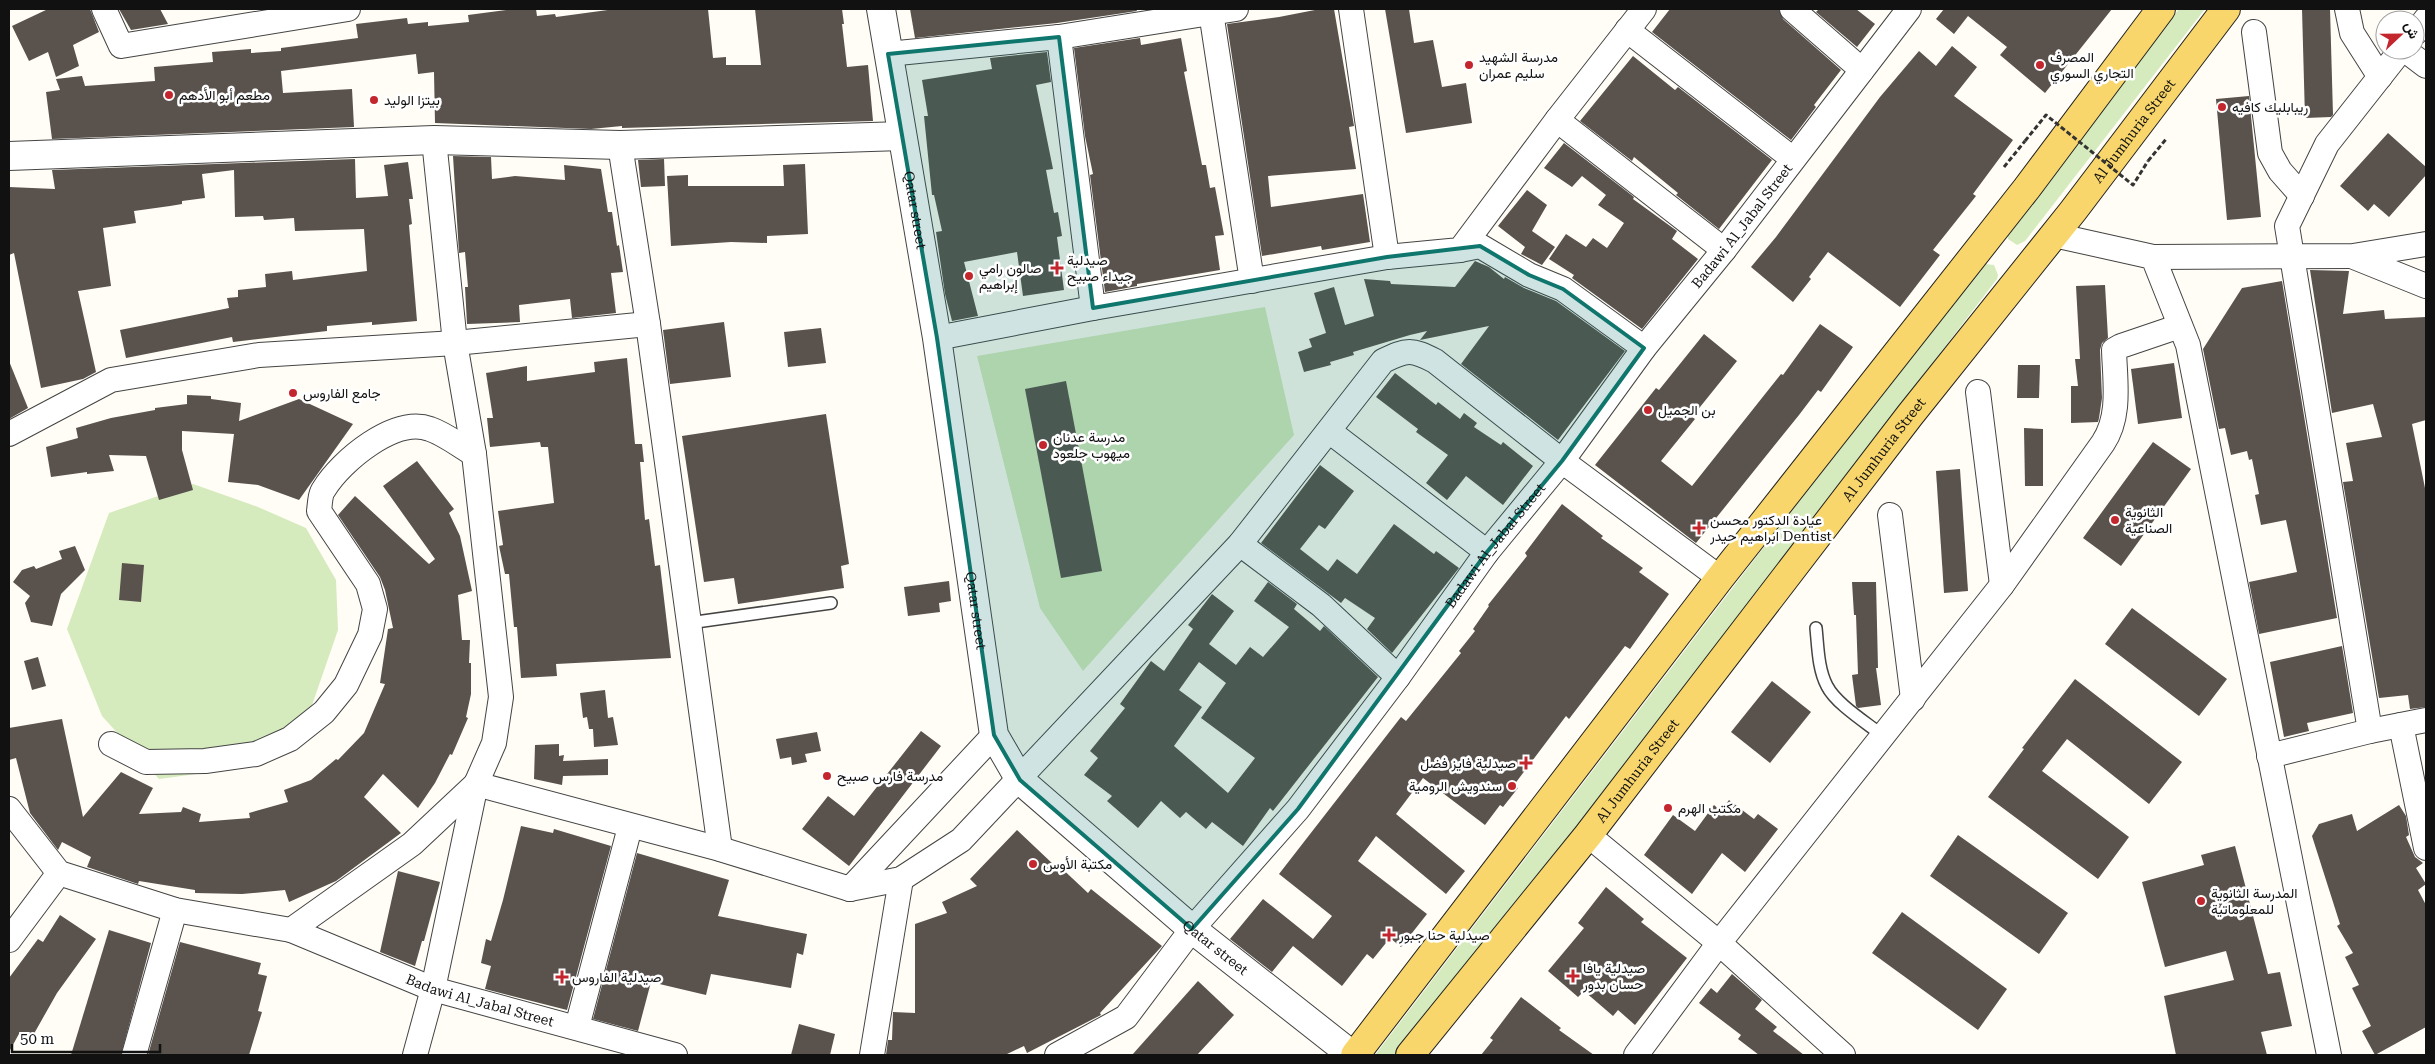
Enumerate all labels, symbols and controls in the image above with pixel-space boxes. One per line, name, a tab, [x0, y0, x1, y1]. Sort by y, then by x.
north arrow	[2375, 10, 2425, 60]
text: ش	[2401, 19, 2423, 41]
place label: مدرسة الشهيد سليم عمران	[1479, 49, 1558, 82]
place label: المصرف التجاري السوري	[2050, 49, 2134, 85]
marker: مدرسة الشهيد سليم عمران	[1463, 59, 1475, 71]
marker: المصرف التجاري السوري	[2034, 59, 2046, 71]
street label: Al Jumhuria Street	[2089, 76, 2178, 186]
place label: مطعم أبو الأدهم	[179, 87, 270, 104]
marker: مطعم أبو الأدهم	[163, 89, 175, 101]
place label: بيتزا الوليد	[384, 92, 440, 109]
marker: بيتزا الوليد	[368, 94, 380, 106]
place label: ريبابليك كافيه	[2232, 99, 2308, 116]
marker: ريبابليك كافيه	[2216, 101, 2228, 113]
street label: Badawi Al_Jabal Street	[1688, 160, 1795, 291]
street label: Qatar street	[901, 170, 930, 250]
place label: صيدلية جيداء صبيح	[1067, 252, 1133, 287]
place label: صالون رامي إبراهيم	[979, 260, 1042, 294]
marker: صيدلية جيداء صبيح	[1051, 262, 1063, 274]
marker: صالون رامي إبراهيم	[963, 270, 975, 282]
place label: جامع الفاروس	[303, 385, 381, 404]
marker: جامع الفاروس	[287, 387, 299, 399]
street label: Al Jumhuria Street	[1839, 395, 1929, 504]
place label: بن الجميل	[1658, 402, 1716, 419]
marker: بن الجميل	[1642, 404, 1654, 416]
place label: مدرسة عدنان ميهوب جلعود	[1053, 429, 1130, 462]
marker: مدرسة عدنان ميهوب جلعود	[1037, 439, 1049, 451]
street label: Badawi Al_Jabal Street	[1442, 480, 1548, 611]
place label: الثانوية الصناعية	[2125, 504, 2172, 536]
place label: عيادة الدكتور محسن ابراهيم حيدر Dentist	[1709, 512, 1832, 545]
marker: الثانوية الصناعية	[2109, 514, 2121, 526]
marker: عيادة الدكتور محسن ابراهيم حيدر Dentist	[1692, 521, 1706, 535]
street label: Qatar street	[963, 570, 990, 651]
street label: Al Jumhuria Street	[1593, 716, 1682, 826]
place label: صيدلية فايز فضل	[1420, 755, 1516, 772]
marker: صيدلية فايز فضل	[1520, 757, 1532, 769]
place label: مدرسة فارس صبيح	[837, 768, 943, 787]
marker: مدرسة فارس صبيح	[821, 770, 833, 782]
place label: سندويش الرومية	[1409, 778, 1502, 795]
marker: سندويش الرومية	[1506, 780, 1518, 792]
place label: مكتب الهرم	[1678, 800, 1741, 817]
marker: مكتب الهرم	[1662, 802, 1674, 814]
place label: مكتبة الأوس	[1043, 856, 1112, 873]
marker: مكتبة الأوس	[1027, 858, 1039, 870]
place label: المدرسة الثانوية للمعلوماتية	[2211, 885, 2297, 918]
marker: المدرسة الثانوية للمعلوماتية	[2195, 895, 2207, 907]
street label: Qatar street	[1179, 917, 1251, 978]
place label: صيدلية حنا جبور	[1398, 927, 1490, 944]
marker: صيدلية حنا جبور	[1383, 929, 1395, 941]
place label: صيدلية يافا حسان بدور	[1582, 960, 1646, 993]
place label: صيدلية الفاروس	[572, 969, 662, 986]
marker: صيدلية يافا حسان بدور	[1567, 970, 1579, 982]
street label: Badawi Al_Jabal Street	[404, 971, 556, 1030]
marker: صيدلية الفاروس	[556, 971, 568, 983]
scale bar	[12, 1022, 160, 1054]
text: 50 m	[20, 1030, 55, 1048]

